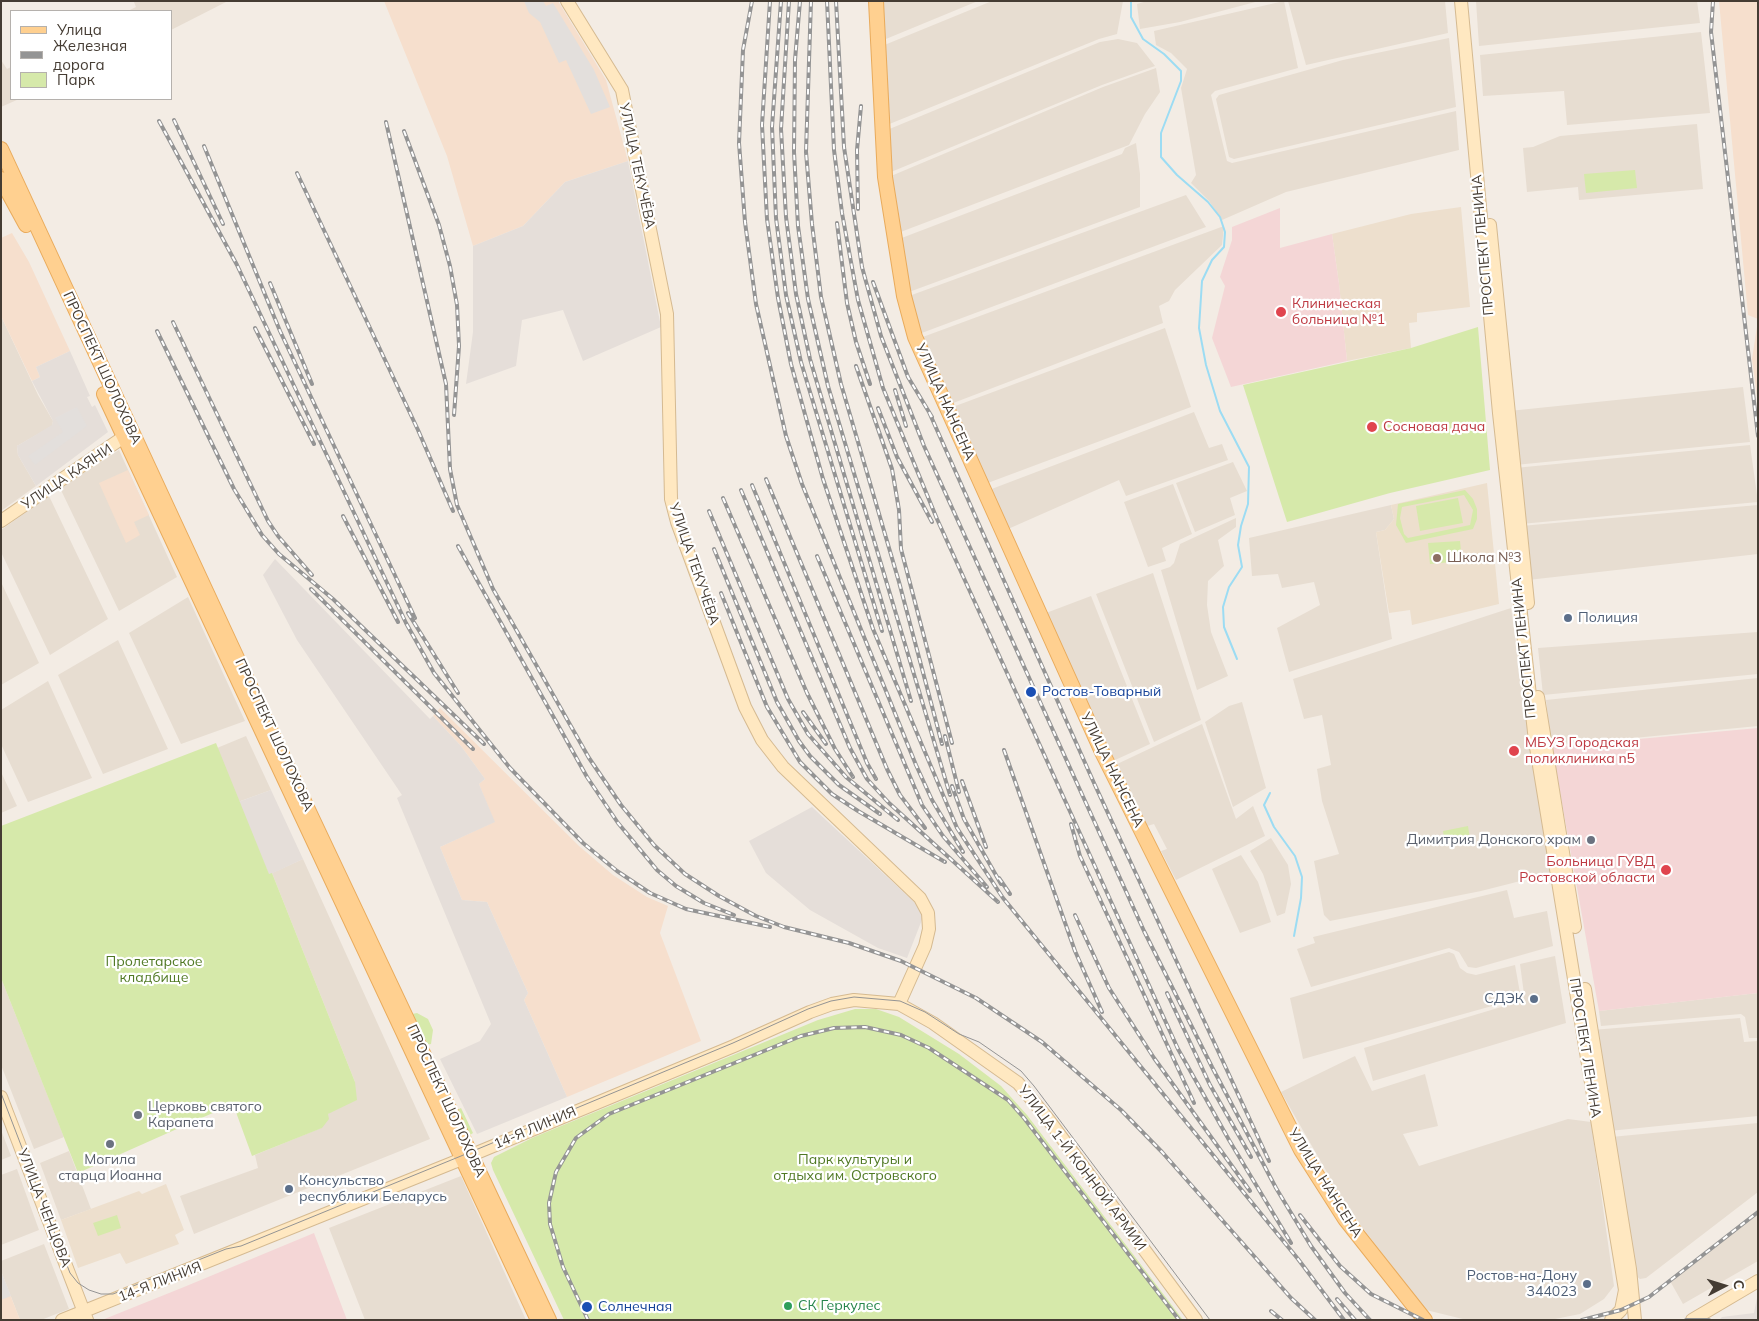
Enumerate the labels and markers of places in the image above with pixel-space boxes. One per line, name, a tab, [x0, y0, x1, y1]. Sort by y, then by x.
place label: Клиническая больница №1	[1292, 296, 1385, 328]
marker: Клиническая больница №1	[1274, 305, 1288, 319]
place label: Сосновая дача	[1383, 419, 1485, 435]
marker: Сосновая дача	[1365, 420, 1379, 434]
place label: Школа №3	[1447, 550, 1522, 566]
marker: Школа №3	[1431, 552, 1443, 564]
place label: Полиция	[1578, 610, 1638, 626]
marker: Полиция	[1562, 612, 1574, 624]
place label: Ростов-Товарный	[1042, 684, 1161, 700]
marker: Ростов-Товарный	[1024, 685, 1038, 699]
place label: МБУЗ Городская поликлиника n5	[1525, 735, 1639, 768]
marker: МБУЗ Городская поликлиника n5	[1507, 744, 1521, 758]
place label: Димитрия Донского храм	[1407, 832, 1581, 848]
marker: Димитрия Донского храм	[1585, 834, 1597, 846]
place label: Больница ГУВД Ростовской области	[1519, 854, 1655, 886]
marker: Больница ГУВД Ростовской области	[1659, 863, 1673, 877]
place label: СДЭК	[1484, 991, 1524, 1007]
marker: СДЭК	[1528, 993, 1540, 1005]
place label: Церковь святого Карапета	[148, 1099, 262, 1132]
marker: Церковь святого Карапета	[132, 1109, 144, 1121]
marker: Могила старца Иоанна	[104, 1138, 116, 1150]
place label: Могила старца Иоанна	[58, 1152, 162, 1184]
place label: Консульство республики Беларусь	[299, 1173, 447, 1206]
marker: Консульство республики Беларусь	[283, 1183, 295, 1195]
place label: Ростов-на-Дону 344023	[1467, 1268, 1577, 1300]
marker: Ростов-на-Дону 344023	[1581, 1278, 1593, 1290]
place label: СК Геркулес	[798, 1298, 881, 1314]
place label: Солнечная	[598, 1299, 672, 1315]
marker: Солнечная	[580, 1300, 594, 1314]
marker: СК Геркулес	[782, 1300, 794, 1312]

